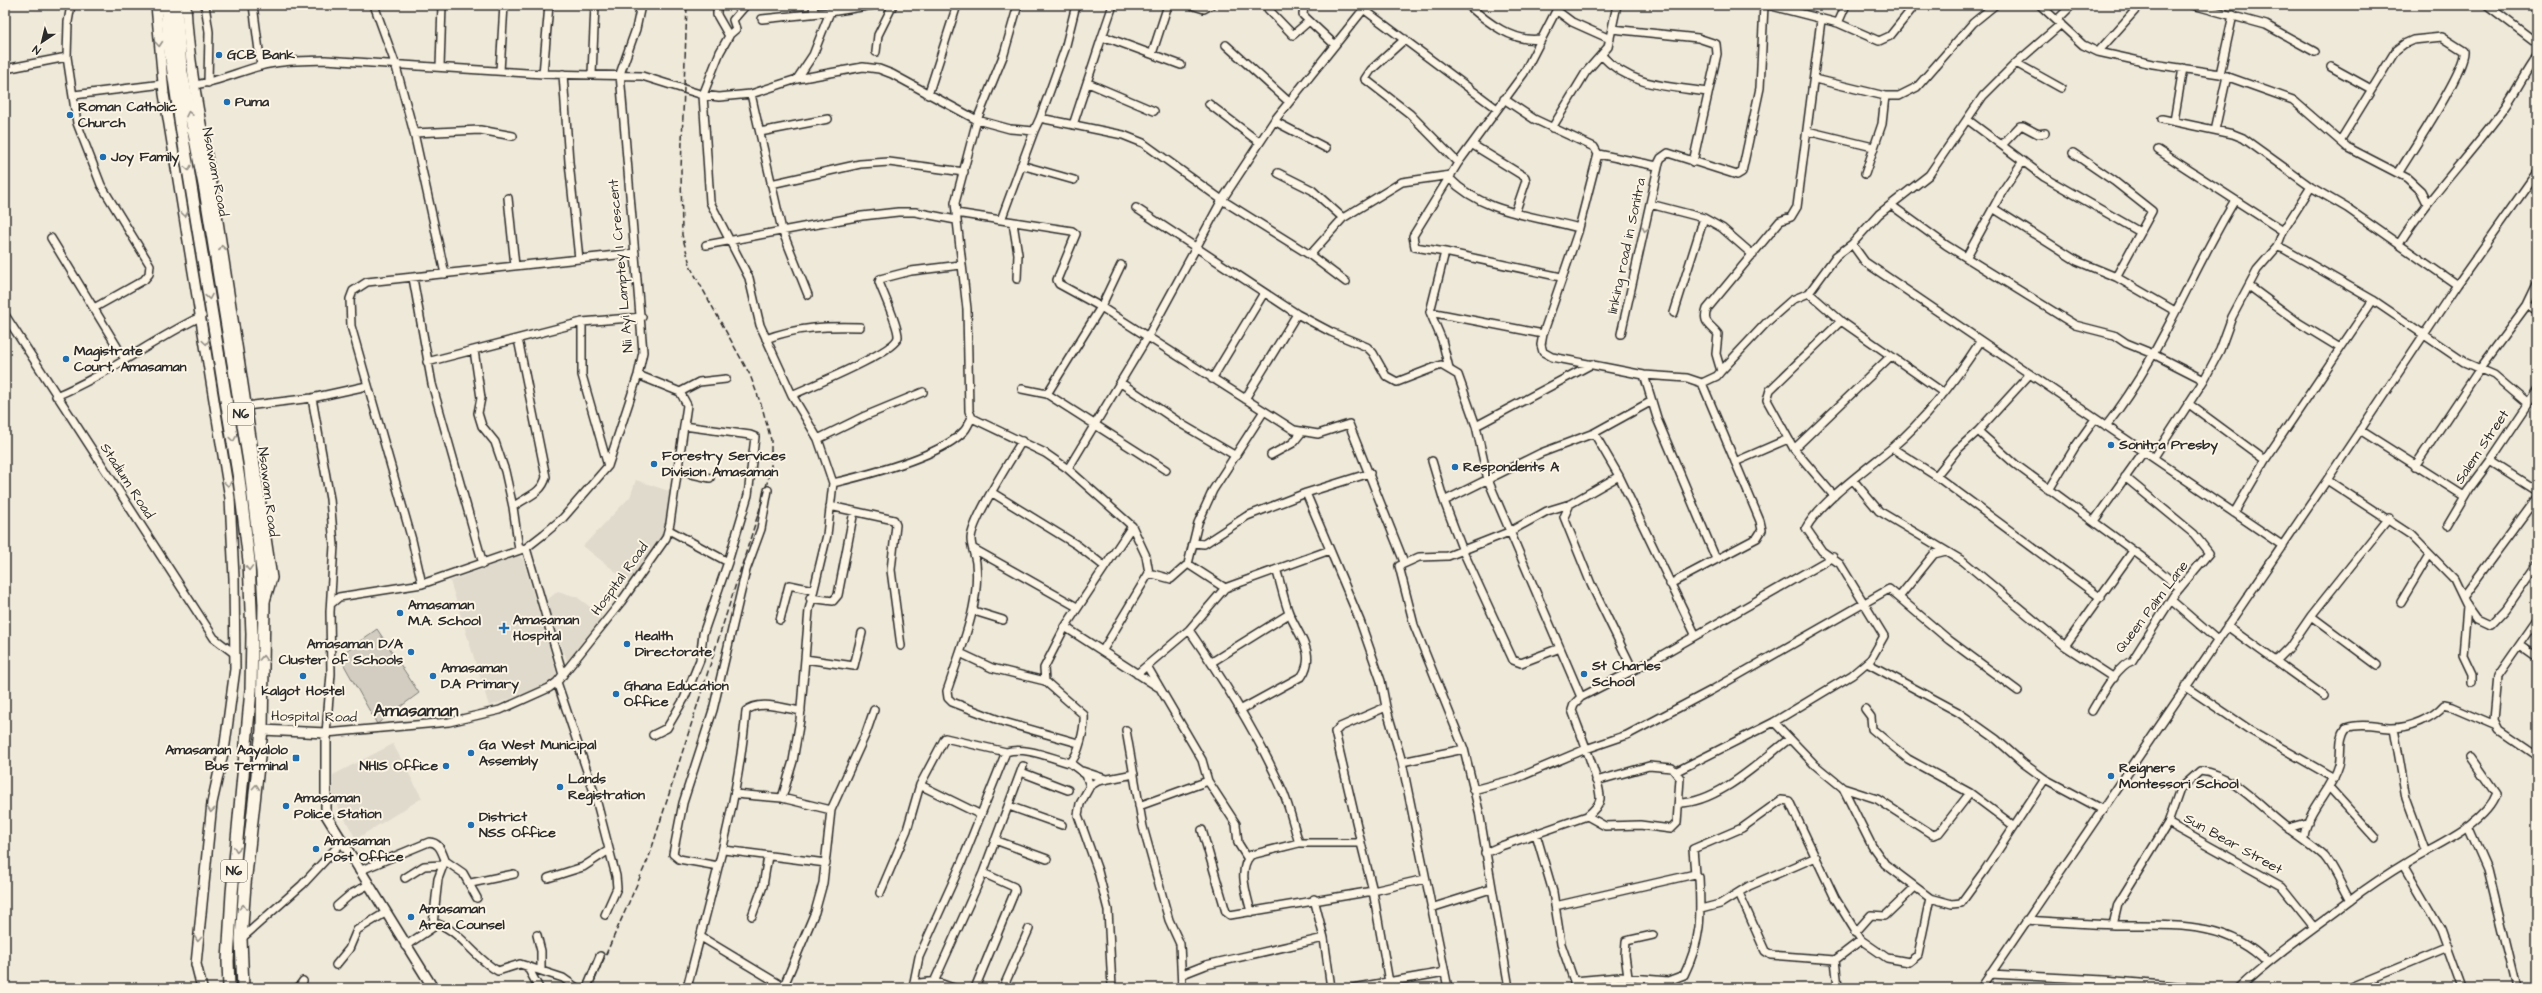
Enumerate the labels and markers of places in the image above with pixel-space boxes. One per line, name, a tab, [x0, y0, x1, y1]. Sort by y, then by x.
place label: GCB Bank	[227, 45, 295, 65]
marker: GCB Bank	[214, 50, 224, 60]
place label: Puma	[235, 92, 270, 112]
place label: Roman Catholic Church	[78, 97, 177, 133]
marker: Puma	[222, 97, 232, 107]
marker: Roman Catholic Church	[65, 110, 75, 120]
place label: Joy Family	[110, 147, 180, 167]
marker: Joy Family	[98, 152, 108, 162]
place label: Magistrate Court, Amasaman	[74, 341, 187, 377]
marker: Magistrate Court, Amasaman	[61, 354, 71, 364]
place label: Sonitra Presby	[2118, 435, 2218, 455]
marker: Sonitra Presby	[2106, 440, 2116, 450]
place label: Forestry Services Division Amasaman	[662, 446, 786, 482]
place label: Respondents A	[1463, 457, 1560, 477]
marker: Forestry Services Division Amasaman	[649, 459, 659, 469]
marker: Respondents A	[1450, 462, 1460, 472]
place label: Amasaman M.A. School	[408, 595, 482, 631]
marker: Amasaman M.A. School	[395, 608, 405, 618]
place label: Amasaman Hospital	[513, 610, 579, 646]
marker: Amasaman Hospital	[498, 622, 510, 634]
place label: Health Directorate	[635, 626, 712, 662]
place label: Amasaman D/A Cluster of Schools	[279, 634, 404, 670]
marker: Health Directorate	[622, 639, 632, 649]
marker: Amasaman D/A Cluster of Schools	[406, 647, 416, 657]
place label: St Charles School	[1591, 656, 1661, 692]
place label: Amasaman D.A Primary	[441, 658, 519, 694]
marker: St Charles School	[1579, 669, 1589, 679]
marker: kalgot Hostel	[298, 671, 308, 681]
marker: Amasaman D.A Primary	[428, 671, 438, 681]
place label: Ghana Education Office	[624, 676, 729, 712]
place label: kalgot Hostel	[261, 681, 345, 702]
marker: Ghana Education Office	[611, 689, 621, 699]
place label: Ga West Municipal Assembly	[479, 735, 597, 771]
place label: Amasaman Aayalolo Bus Terminal	[165, 740, 289, 776]
marker: Ga West Municipal Assembly	[466, 748, 476, 758]
marker: Amasaman Aayalolo Bus Terminal	[291, 753, 301, 763]
place label: NHIS Office	[359, 756, 438, 776]
place label: Reigners Montessori School	[2119, 758, 2240, 794]
marker: NHIS Office	[441, 761, 451, 771]
place label: Lands Registration	[568, 769, 645, 806]
marker: Reigners Montessori School	[2106, 771, 2116, 781]
marker: Lands Registration	[555, 782, 565, 792]
place label: Amasaman Police Station	[294, 788, 382, 824]
marker: Amasaman Police Station	[281, 801, 291, 811]
place label: District NSS Office	[479, 807, 556, 843]
marker: District NSS Office	[466, 820, 476, 830]
place label: Amasaman Post Office	[324, 831, 404, 867]
marker: Amasaman Post Office	[311, 844, 321, 854]
place label: Amasaman Area Counsel	[419, 899, 505, 935]
marker: Amasaman Area Counsel	[406, 912, 416, 922]

